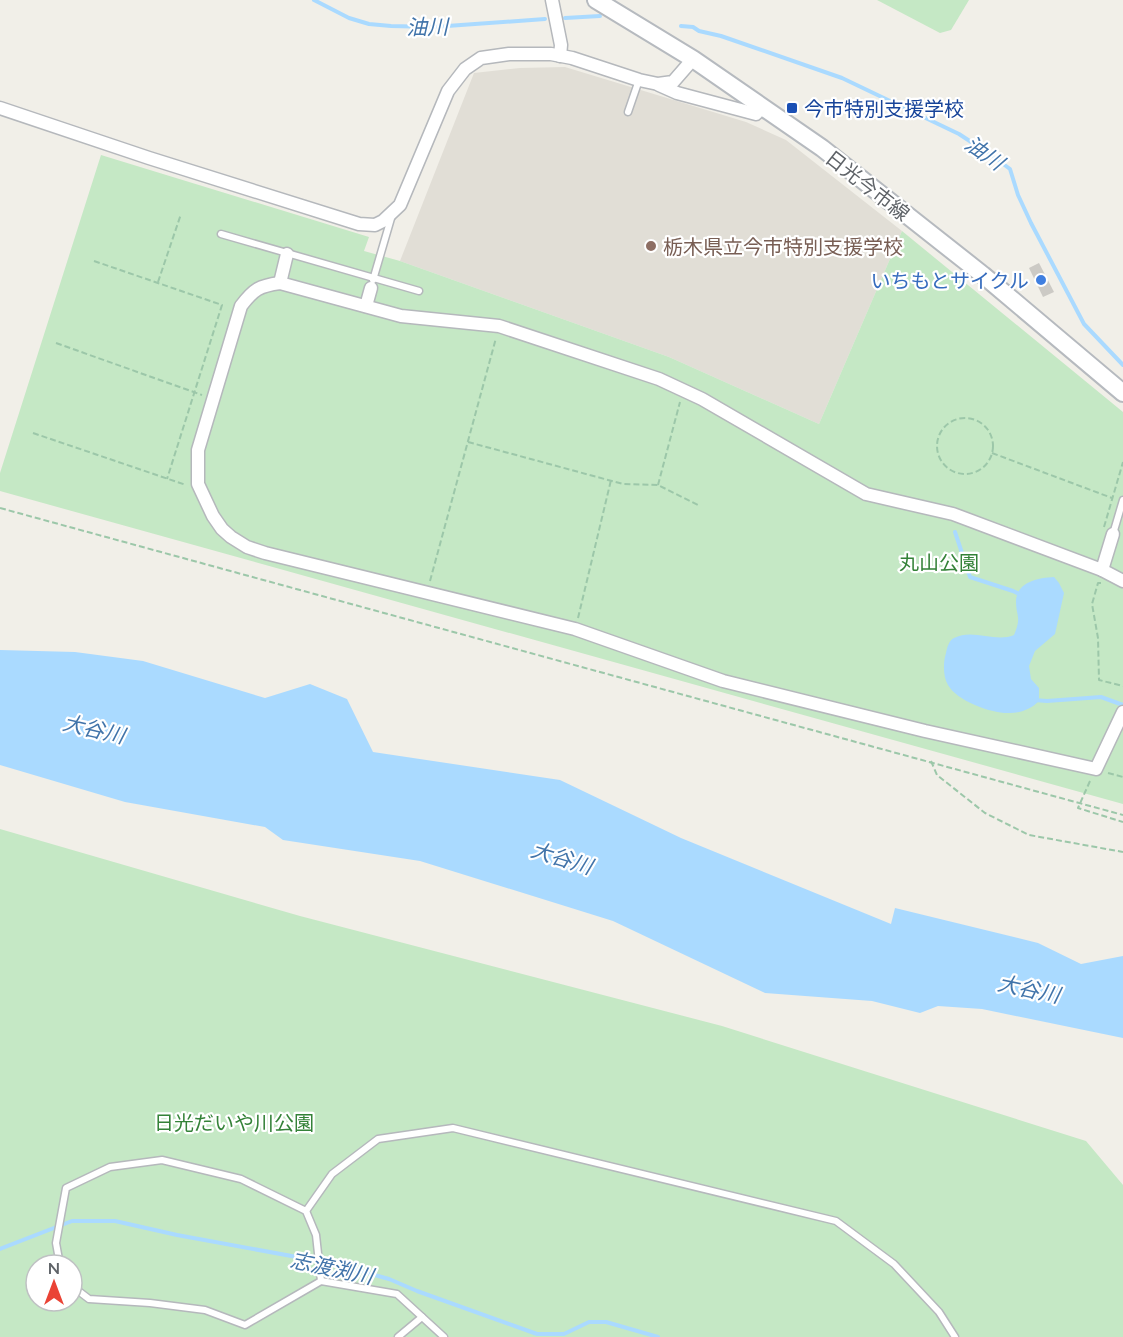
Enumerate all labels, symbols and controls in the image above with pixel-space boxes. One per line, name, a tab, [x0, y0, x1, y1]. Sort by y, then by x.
water label: 油川	[406, 13, 450, 39]
place label: 今市特別支援学校	[804, 96, 964, 120]
marker: 今市特別支援学校	[785, 101, 799, 115]
water label: 油川	[961, 130, 1011, 175]
street label: 日光今市線	[821, 145, 915, 225]
place label: 栃木県立今市特別支援学校	[663, 234, 903, 258]
marker: 栃木県立今市特別支援学校	[644, 239, 658, 253]
place label: いちもとサイクル	[870, 268, 1029, 292]
marker: いちもとサイクル	[1034, 273, 1048, 287]
park label: 丸山公園	[899, 550, 979, 574]
water label: 大谷川	[60, 709, 129, 748]
water label: 大谷川	[528, 836, 598, 879]
water label: 大谷川	[996, 969, 1064, 1007]
park label: 日光だいや川公園	[154, 1110, 314, 1134]
water label: 志渡渕川	[288, 1246, 378, 1288]
north arrow	[24, 1253, 84, 1313]
text: N	[48, 1258, 60, 1277]

